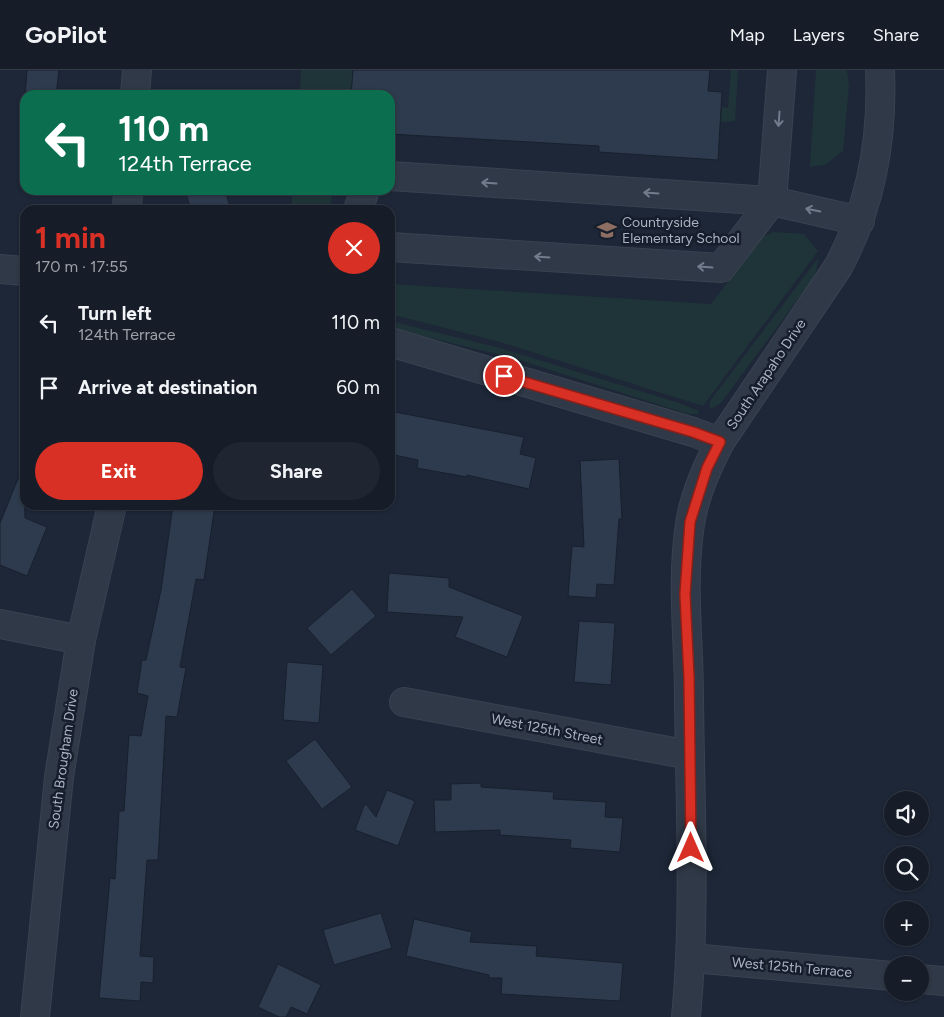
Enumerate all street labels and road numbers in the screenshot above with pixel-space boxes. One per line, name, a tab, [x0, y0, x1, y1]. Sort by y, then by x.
street label: South Arapaho Drive	[723, 316, 810, 433]
street label: South Brougham Drive	[45, 688, 82, 830]
street label: West 125th Street	[490, 710, 604, 749]
street label: West 125th Terrace	[731, 954, 853, 981]

